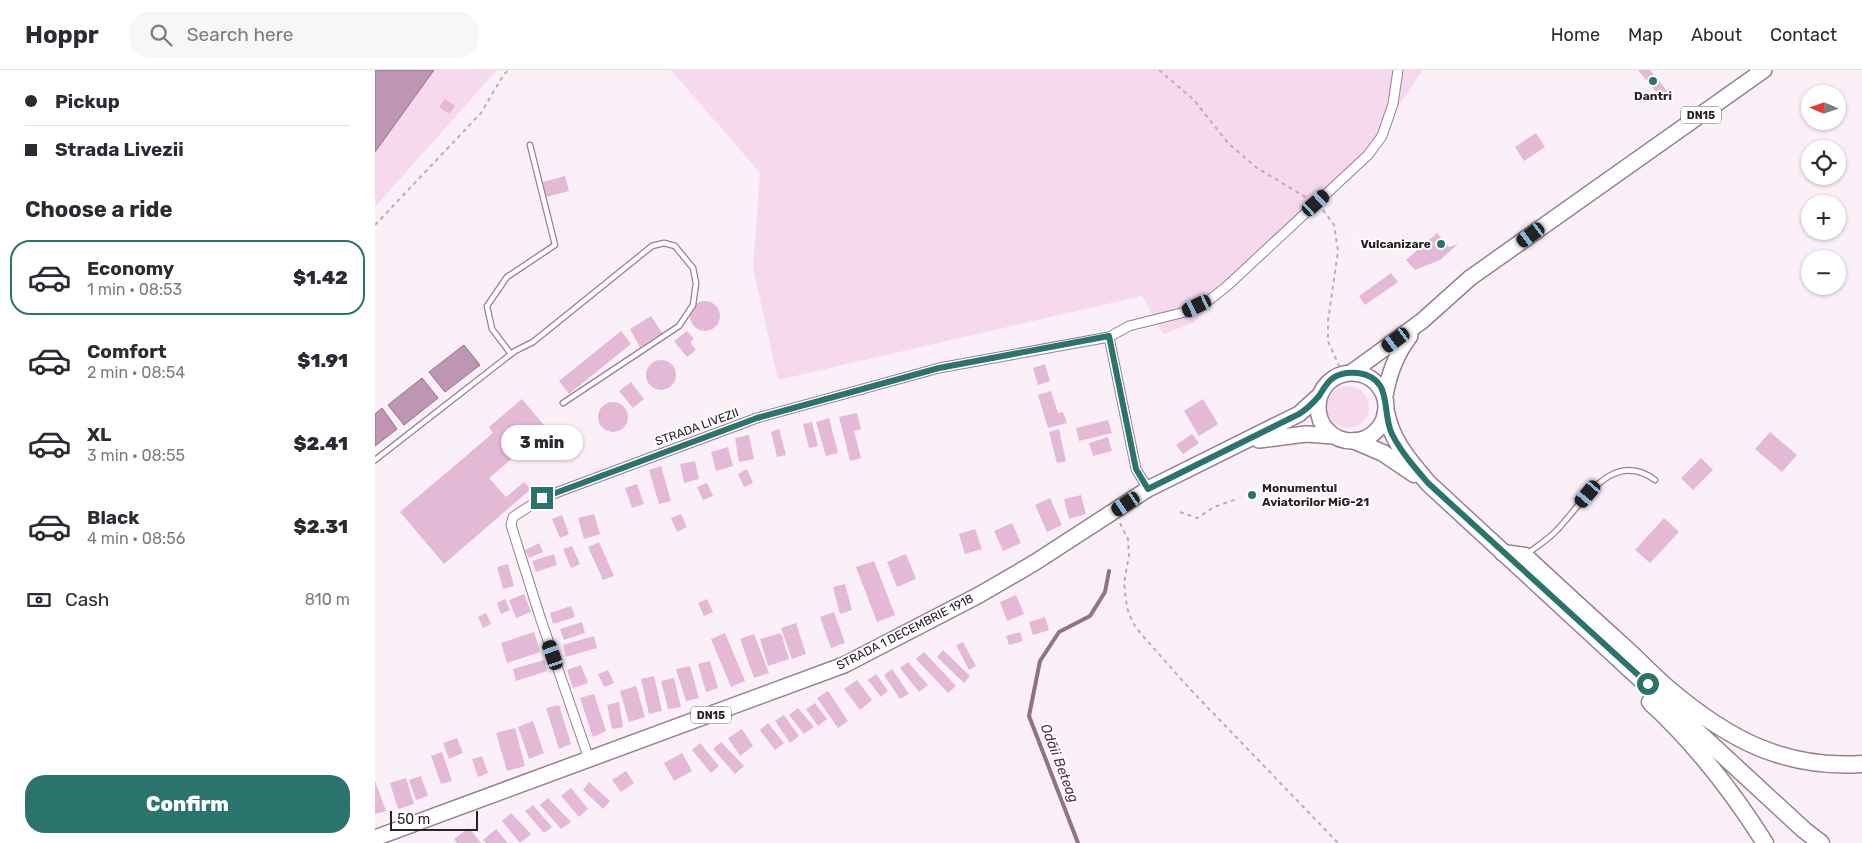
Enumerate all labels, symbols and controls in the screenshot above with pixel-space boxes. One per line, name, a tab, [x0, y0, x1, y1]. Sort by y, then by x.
search box	[129, 12, 479, 57]
text: Hoppr	[25, 21, 99, 49]
icon: search	[147, 21, 175, 49]
text: Search here	[187, 23, 293, 46]
text: Home	[1551, 24, 1600, 46]
text: Map	[1628, 24, 1663, 46]
text: About	[1691, 24, 1742, 46]
text: Contact	[1770, 24, 1837, 46]
marker: Dantri	[1647, 75, 1659, 87]
north arrow	[1801, 85, 1846, 130]
map controls	[1801, 85, 1846, 295]
place label: Dantri	[1634, 89, 1672, 103]
text: Pickup	[55, 90, 120, 113]
road number: DN15	[1681, 106, 1721, 124]
text: Strada Livezii	[55, 138, 184, 161]
button: locate	[1801, 140, 1846, 185]
car	[1299, 187, 1332, 219]
button: +	[1801, 195, 1846, 240]
text: Choose a ride	[25, 196, 172, 223]
car	[1514, 220, 1547, 250]
place label: Vulcanizare	[1360, 237, 1431, 251]
marker: Vulcanizare	[1435, 238, 1447, 250]
button: −	[1801, 250, 1846, 295]
icon: car	[27, 255, 72, 300]
text: Economy	[87, 257, 174, 280]
text: $1.42	[293, 266, 348, 289]
text: 1 min · 08:53	[87, 280, 182, 299]
car	[1180, 293, 1213, 319]
car	[1379, 325, 1412, 355]
icon: car	[27, 338, 72, 383]
text: Comfort	[87, 340, 167, 363]
text: $1.91	[297, 349, 348, 372]
text: 2 min · 08:54	[87, 363, 185, 382]
street label: STRADA LIVEZII	[653, 405, 741, 449]
icon: car	[27, 421, 72, 466]
text: XL	[87, 423, 111, 446]
callout: 3 min	[501, 426, 583, 460]
text: $2.41	[293, 432, 348, 455]
text: 3 min	[520, 433, 564, 452]
text: 3 min · 08:55	[87, 446, 185, 465]
car	[1572, 478, 1603, 510]
place label: Monumentul Aviatorilor MiG-21	[1262, 481, 1369, 509]
route end	[531, 487, 553, 509]
car	[1109, 489, 1142, 519]
marker: Monumentul Aviatorilor MiG-21	[1246, 489, 1258, 501]
icon: car	[27, 504, 72, 549]
text: Black	[87, 506, 139, 529]
text: $2.31	[294, 515, 348, 538]
text: 4 min · 08:56	[87, 529, 185, 548]
icon: cash	[25, 586, 53, 614]
text: Cash	[65, 588, 109, 611]
text: 810 m	[305, 590, 350, 609]
street label: STRADA 1 DECEMBRIE 1918	[834, 591, 976, 673]
car	[541, 638, 564, 672]
route start	[1637, 673, 1659, 695]
road number: DN15	[691, 706, 731, 724]
water label: Odăii Beteag	[1037, 721, 1082, 805]
button: Confirm	[25, 775, 350, 833]
scale bar	[390, 808, 477, 831]
text: 50 m	[397, 811, 430, 828]

